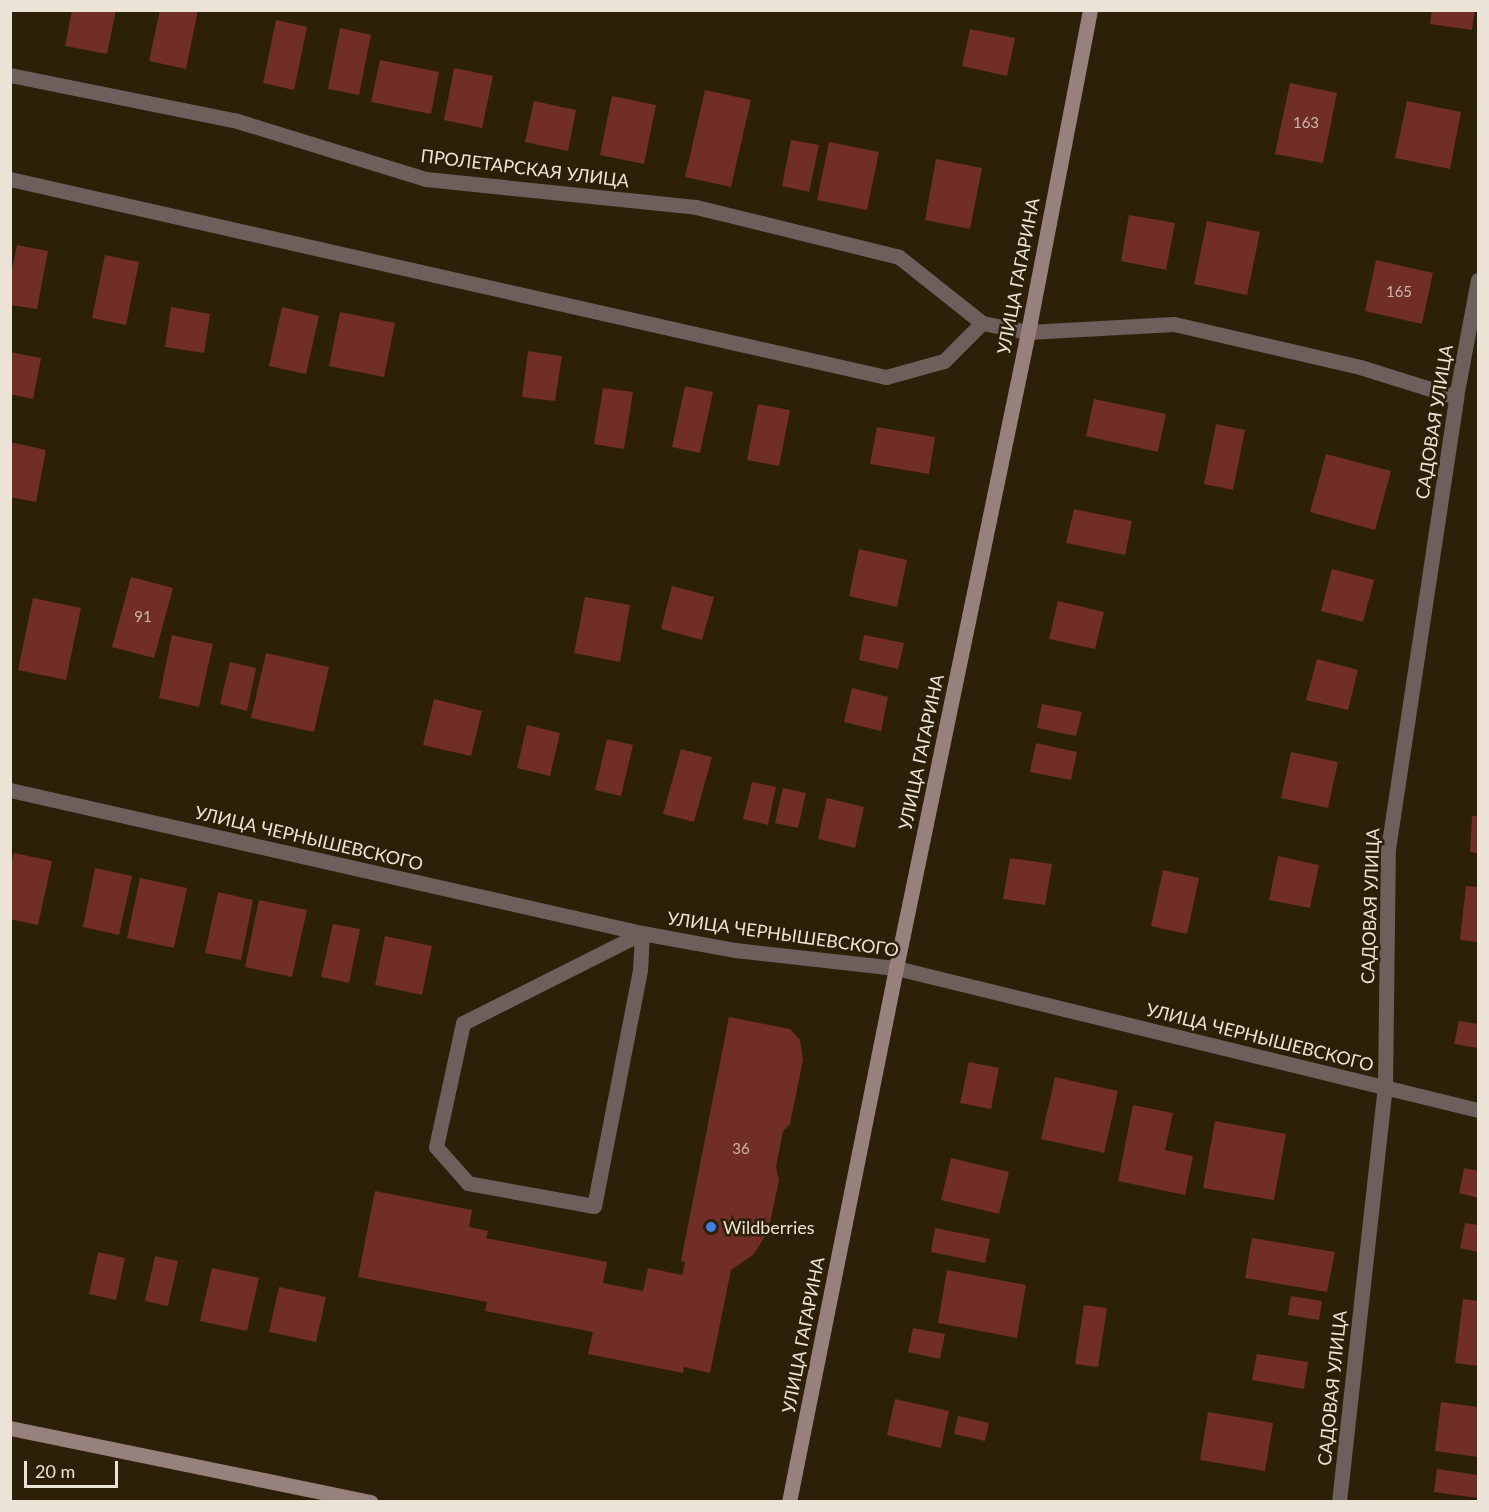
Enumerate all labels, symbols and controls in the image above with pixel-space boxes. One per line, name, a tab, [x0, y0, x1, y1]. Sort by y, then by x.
house number: 163	[1293, 114, 1319, 132]
street label: ПРОЛЕТАРСКАЯ УЛИЦА	[419, 144, 631, 192]
street label: УЛИЦА ГАГАРИНА	[992, 196, 1044, 356]
house number: 165	[1386, 283, 1412, 301]
street label: САДОВАЯ УЛИЦА	[1411, 343, 1457, 501]
house number: 91	[134, 608, 152, 626]
street label: УЛИЦА ГАГАРИНА	[894, 672, 948, 832]
street label: УЛИЦА ЧЕРНЫШЕВСКОГО	[193, 801, 425, 875]
street label: САДОВАЯ УЛИЦА	[1356, 828, 1384, 984]
street label: УЛИЦА ЧЕРНЫШЕВСКОГО	[666, 907, 900, 961]
street label: УЛИЦА ЧЕРНЫШЕВСКОГО	[1144, 998, 1376, 1076]
house number: 36	[732, 1140, 750, 1158]
place label: Wildberries	[723, 1216, 815, 1238]
marker: Wildberries	[704, 1220, 718, 1234]
street label: УЛИЦА ГАГАРИНА	[777, 1255, 829, 1415]
street label: САДОВАЯ УЛИЦА	[1313, 1309, 1351, 1467]
scale bar	[27, 1449, 122, 1487]
text: 20 m	[35, 1460, 75, 1482]

